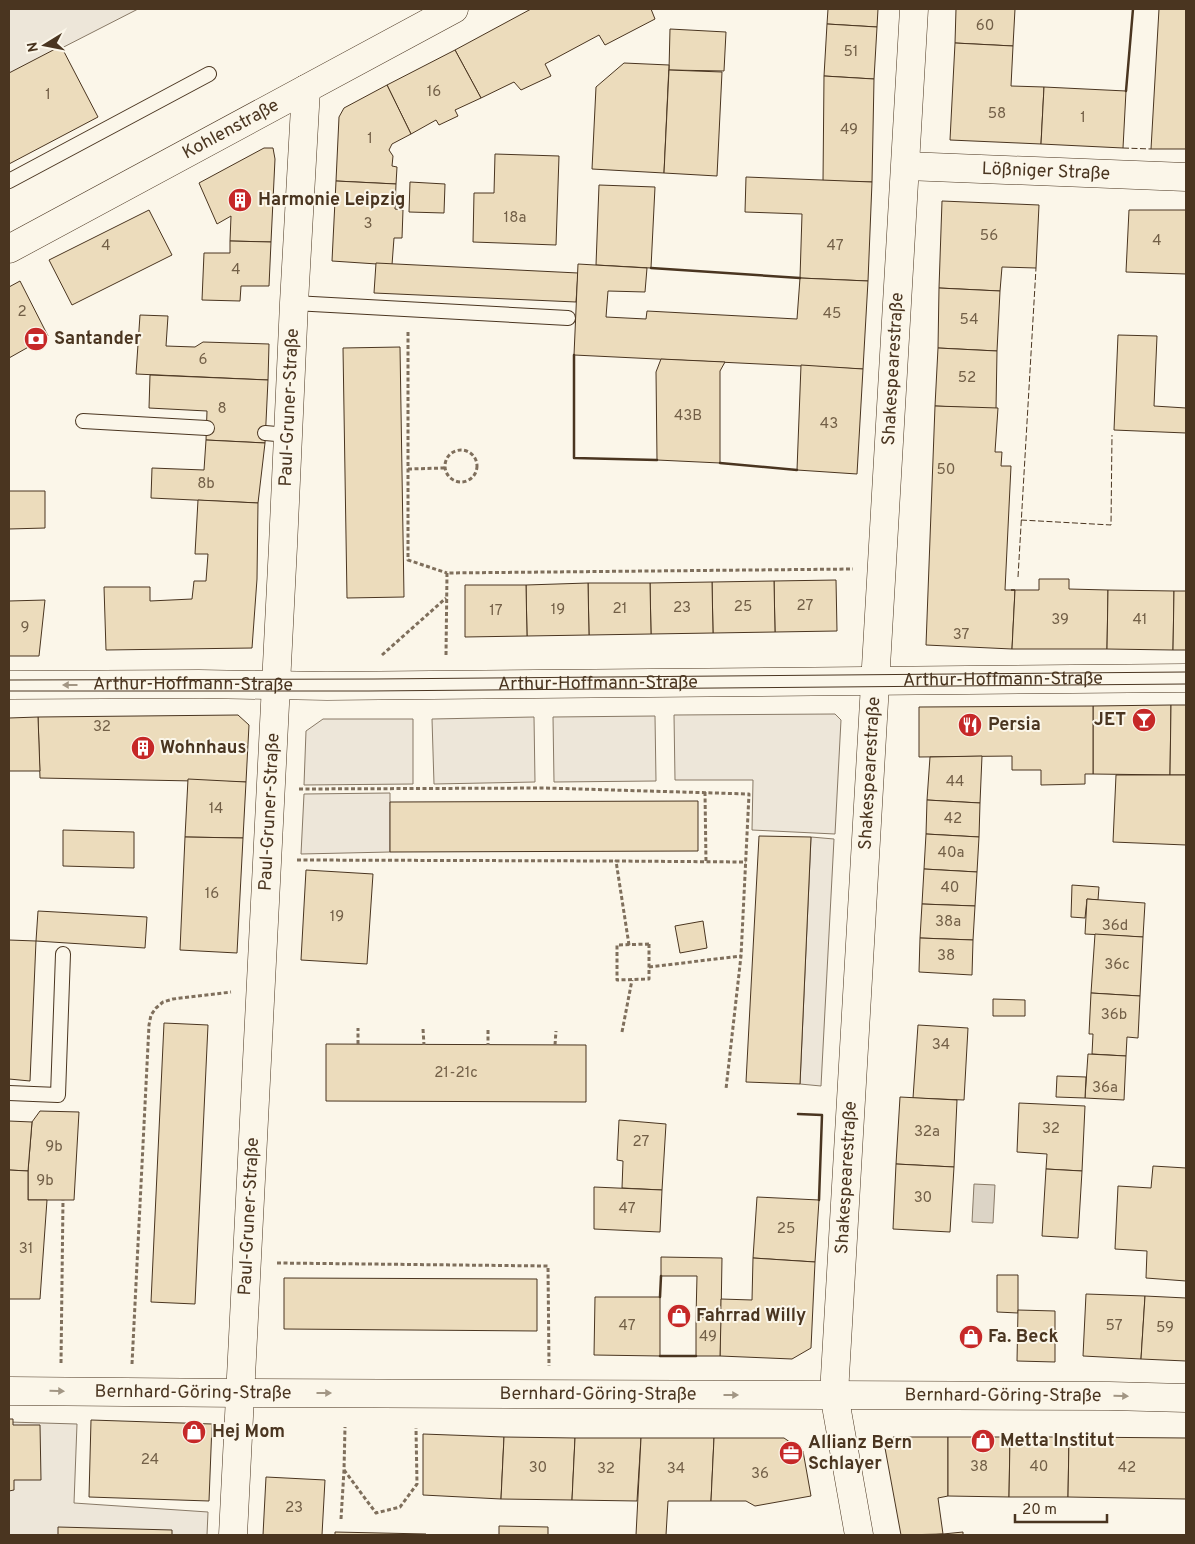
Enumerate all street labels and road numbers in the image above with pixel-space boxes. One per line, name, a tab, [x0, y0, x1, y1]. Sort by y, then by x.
street label: Kohlenstraße	[178, 94, 283, 165]
street label: Lößniger Straße	[981, 157, 1111, 186]
street label: Shakespearestraße	[877, 292, 909, 446]
street label: Paul-Gruner-Straße	[274, 328, 304, 487]
street label: Arthur-Hoffmann-Straße	[903, 667, 1103, 692]
street label: Arthur-Hoffmann-Straße	[498, 671, 698, 696]
street label: Arthur-Hoffmann-Straße	[93, 672, 293, 697]
street label: Shakespearestraße	[854, 696, 886, 851]
street label: Paul-Gruner-Straße	[254, 732, 285, 892]
street label: Shakespearestraße	[831, 1100, 862, 1255]
street label: Paul-Gruner-Straße	[234, 1137, 265, 1296]
street label: Bernhard-Göring-Straße	[94, 1380, 291, 1405]
street label: Bernhard-Göring-Straße	[500, 1382, 696, 1406]
street label: Bernhard-Göring-Straße	[905, 1384, 1101, 1407]

